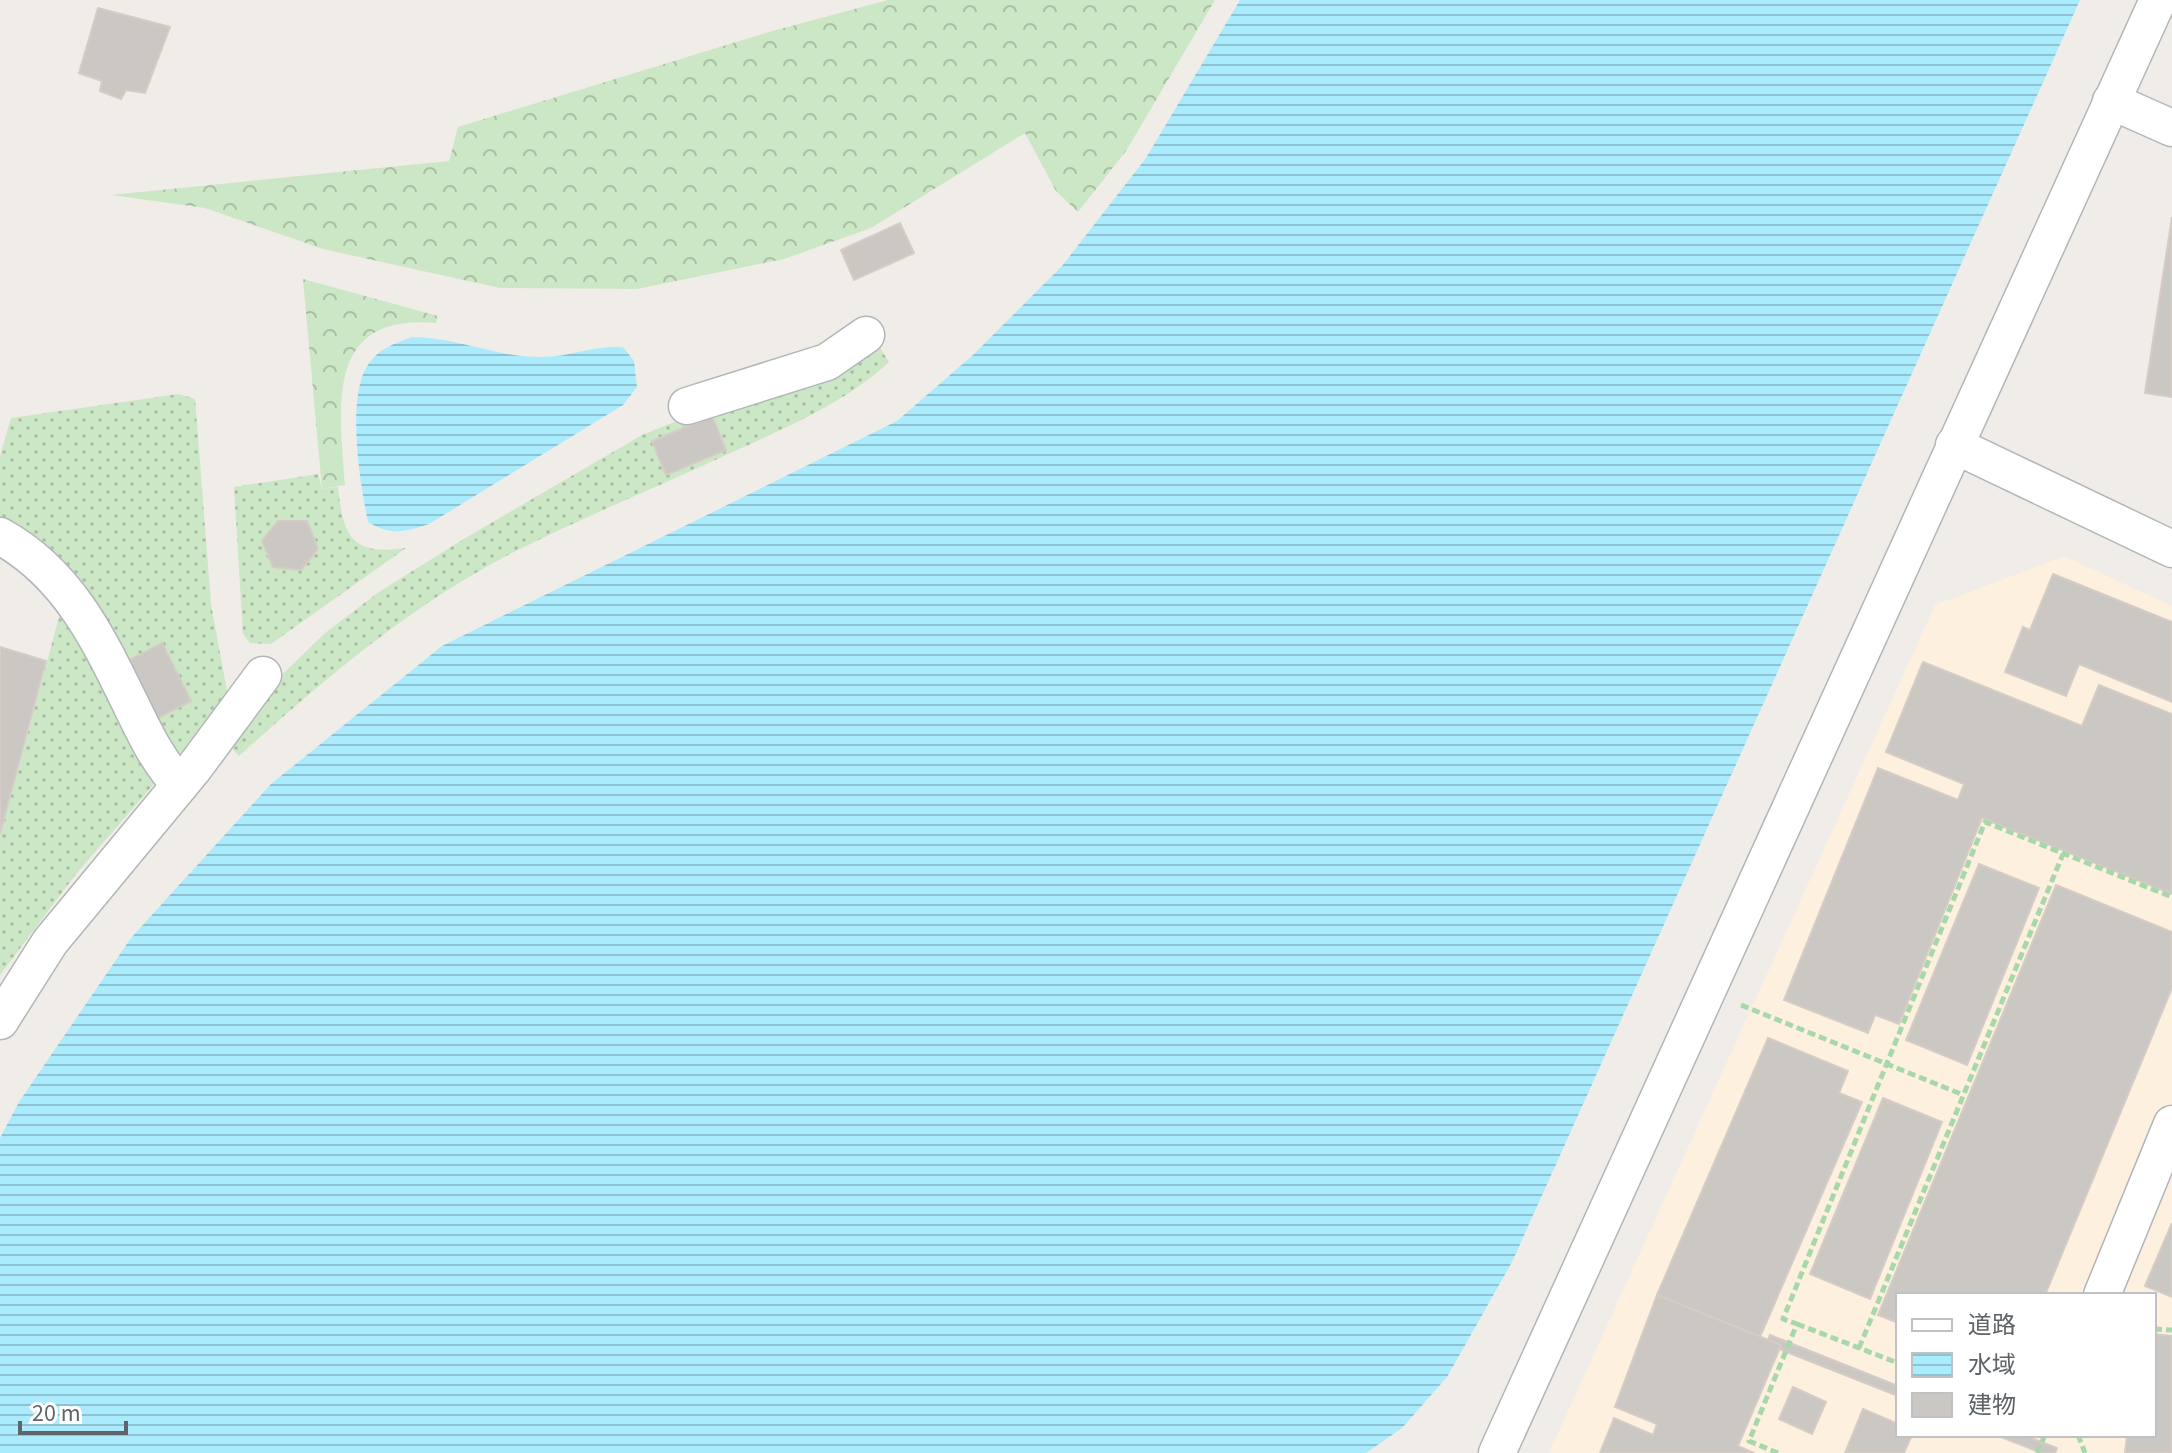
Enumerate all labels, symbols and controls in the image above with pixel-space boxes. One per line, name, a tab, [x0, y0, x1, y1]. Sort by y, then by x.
legend	[1896, 1293, 2156, 1437]
text: 道路	[1968, 1308, 2016, 1343]
text: 水域	[1968, 1348, 2016, 1383]
scale bar	[20, 1385, 126, 1435]
text: 建物	[1968, 1388, 2016, 1423]
text: 20 m	[32, 1396, 81, 1431]

